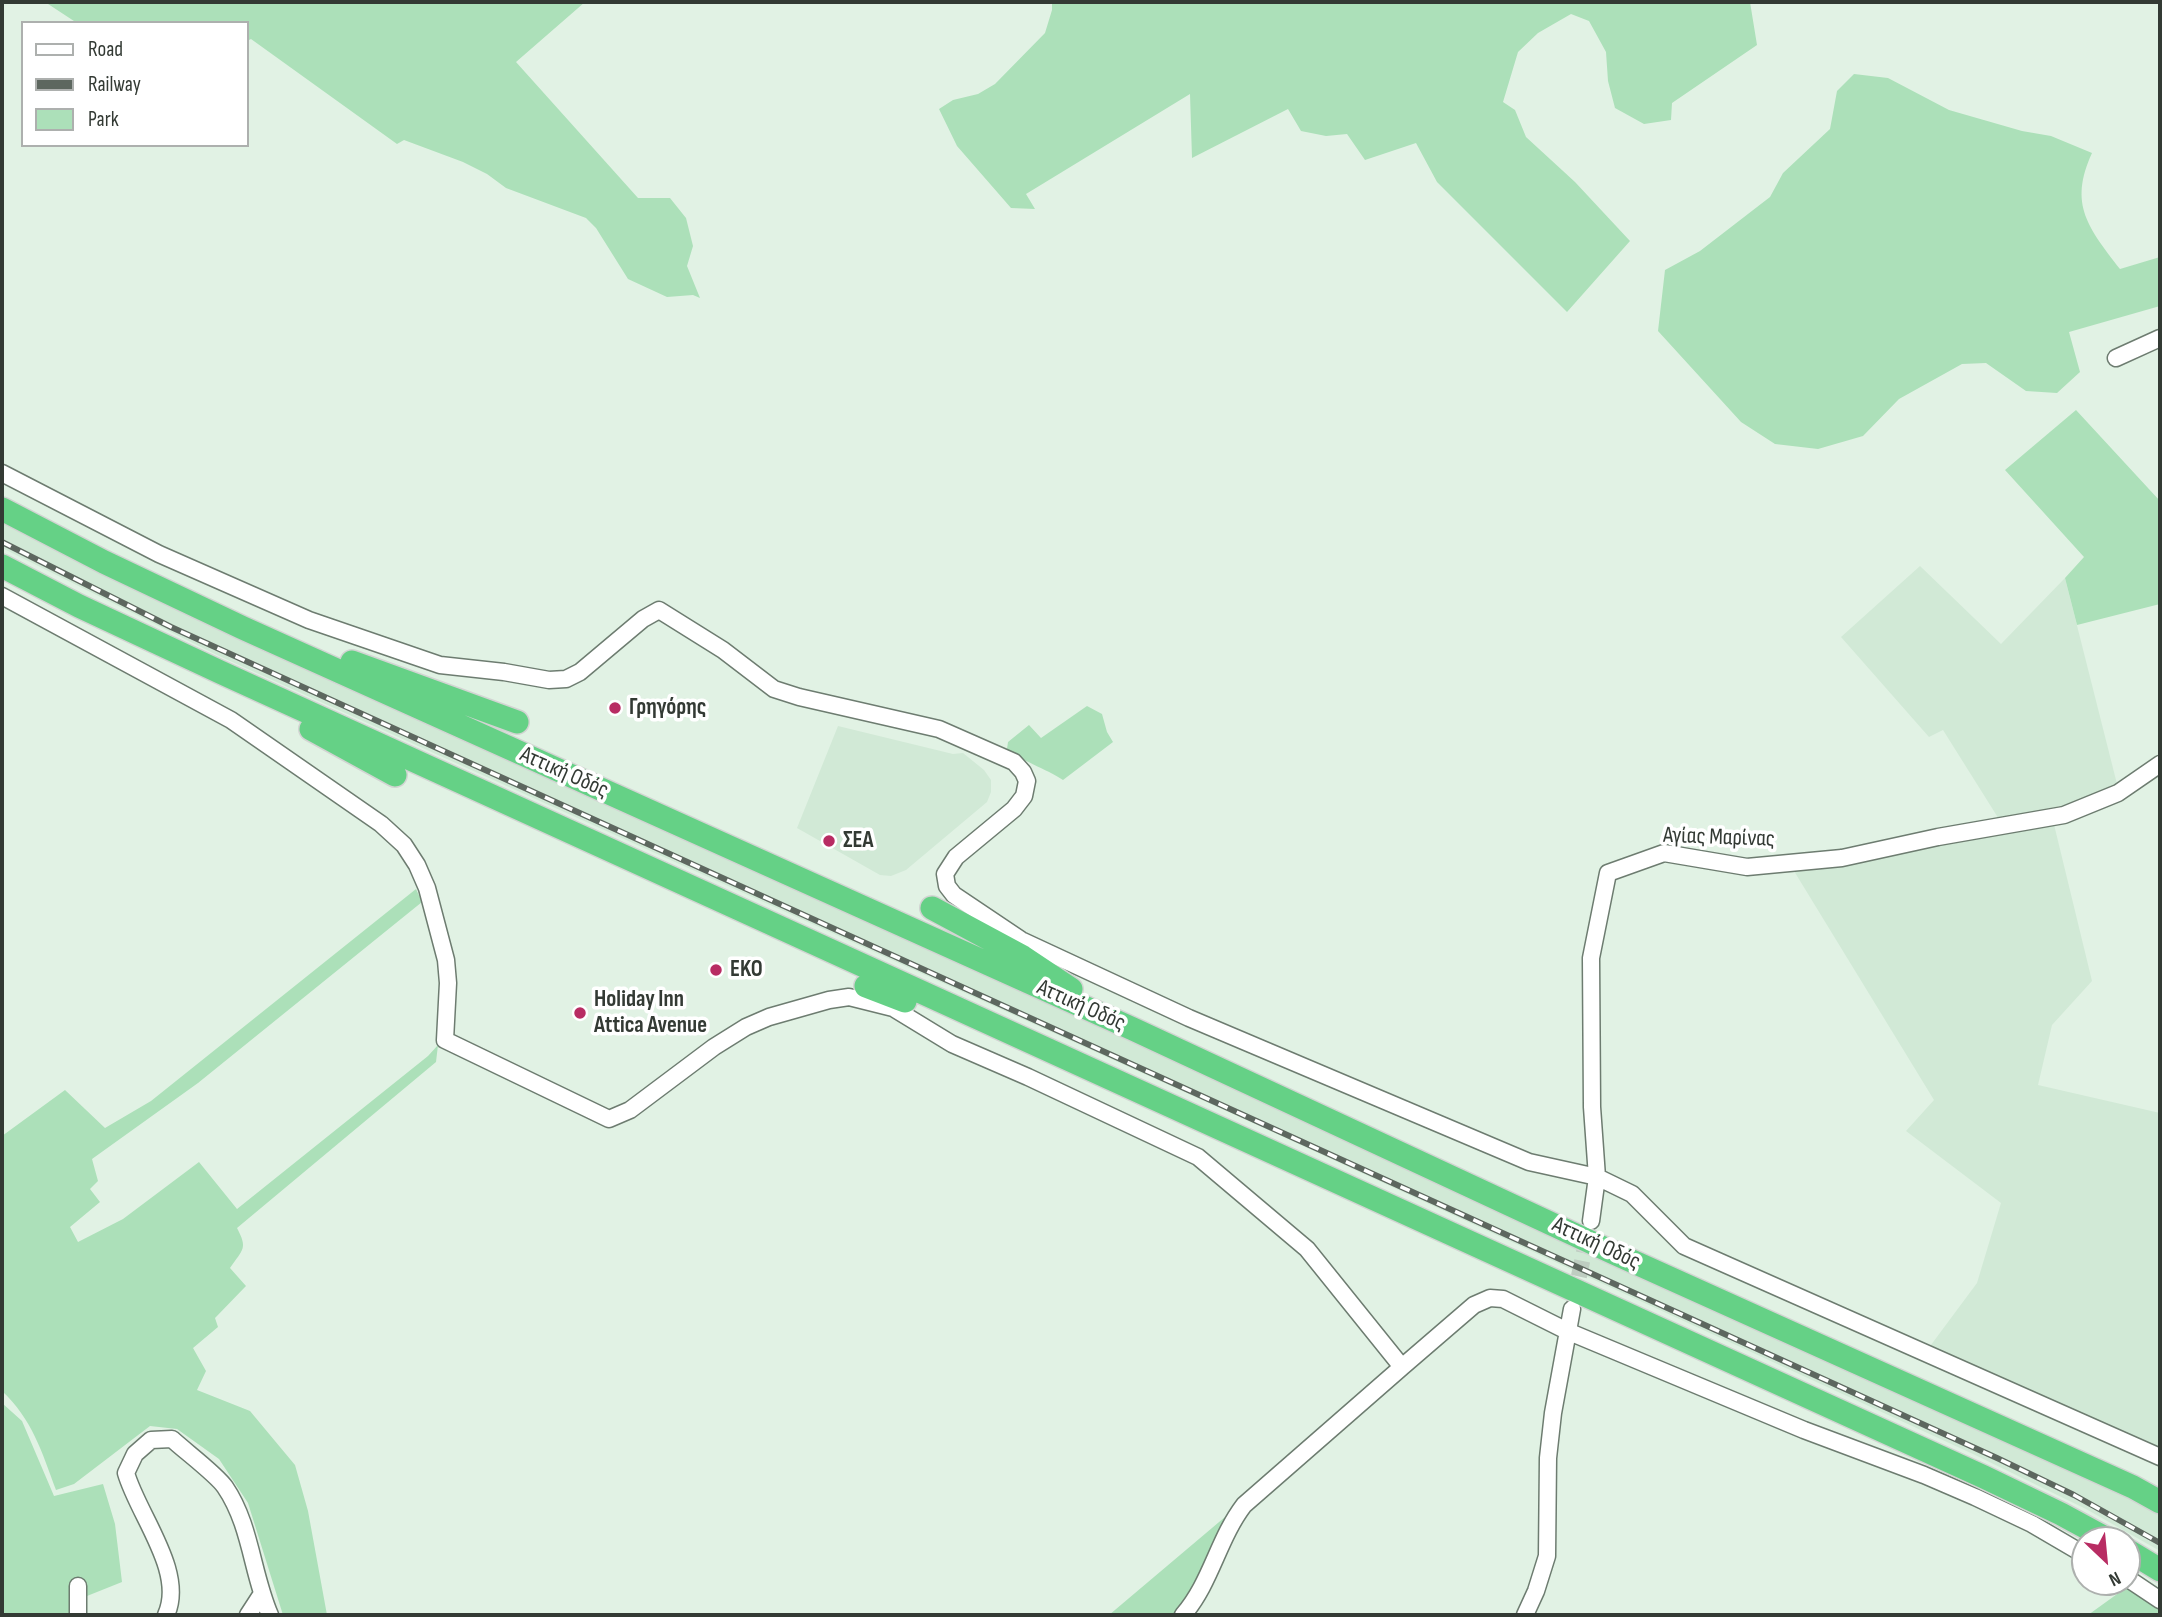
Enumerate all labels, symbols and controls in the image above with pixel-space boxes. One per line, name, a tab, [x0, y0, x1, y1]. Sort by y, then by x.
legend	[21, 21, 248, 147]
text: Road	[88, 37, 123, 62]
text: Railway	[88, 72, 141, 97]
text: Park	[88, 107, 119, 132]
place label: Γρηγόρης	[629, 694, 706, 722]
marker: Γρηγόρης	[607, 700, 623, 716]
street label: Αττική Οδός	[515, 741, 613, 805]
street label: Αγίας Μαρίνας	[1663, 822, 1775, 854]
place label: ΣΕΑ	[843, 827, 873, 855]
marker: ΣΕΑ	[821, 833, 837, 849]
place label: EKO	[730, 956, 763, 984]
marker: EKO	[708, 962, 724, 978]
street label: Αττική Οδός	[1032, 974, 1130, 1038]
place label: Holiday Inn Attica Avenue	[594, 986, 707, 1040]
marker: Holiday Inn Attica Avenue	[572, 1005, 588, 1021]
street label: Αττική Οδός	[1548, 1212, 1644, 1276]
north arrow	[2071, 1526, 2141, 1596]
text: N	[2105, 1566, 2124, 1591]

